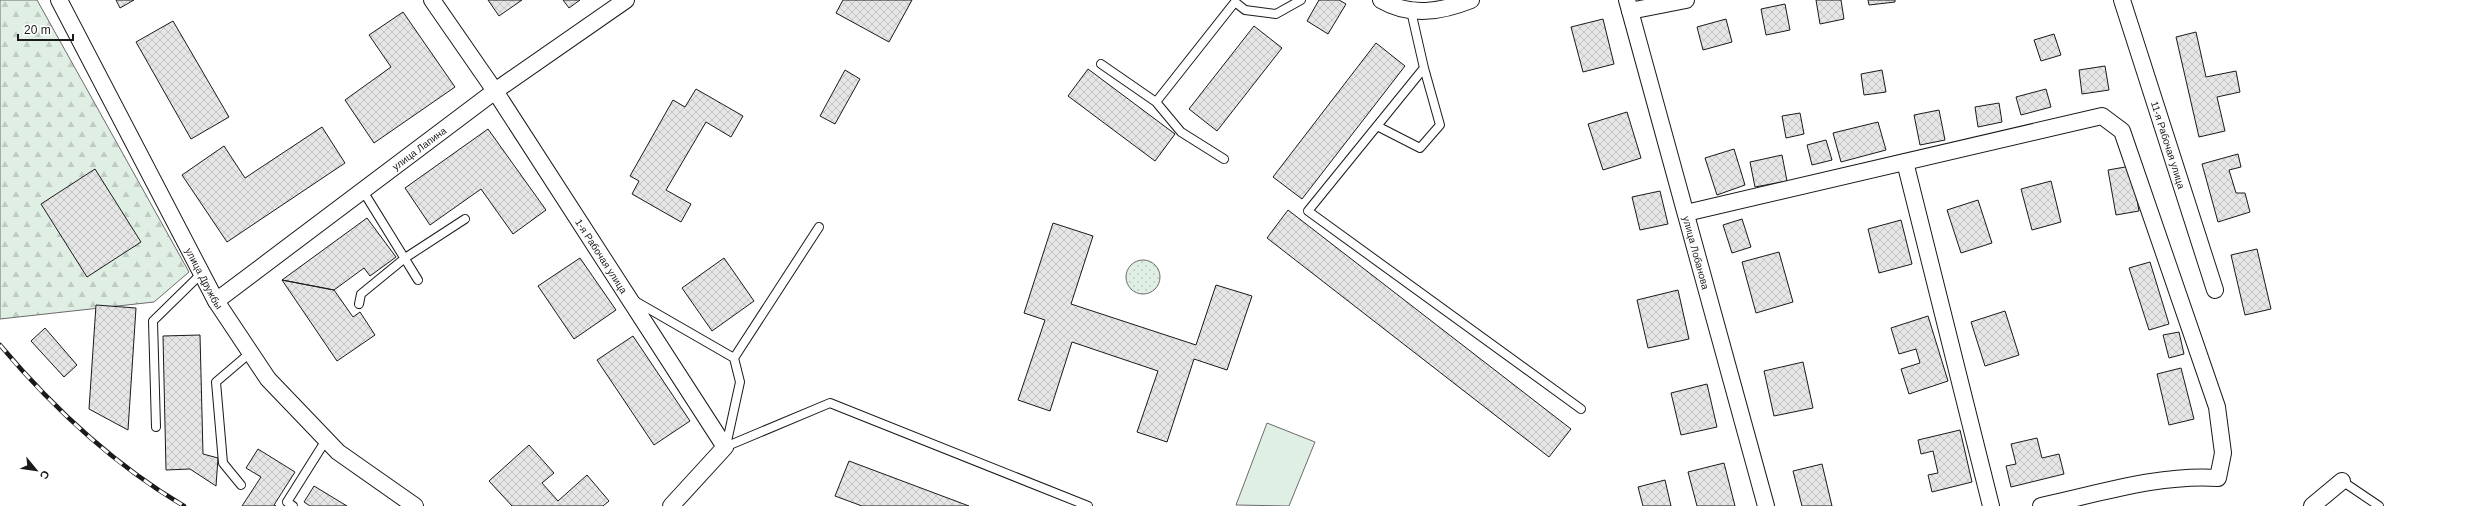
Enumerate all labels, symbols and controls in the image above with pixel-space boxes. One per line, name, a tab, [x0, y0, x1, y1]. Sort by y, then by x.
scale bar	[18, 16, 73, 42]
text: 20 m	[24, 23, 51, 37]
street label: 11-я Рабочая улица	[2149, 100, 2187, 191]
street label: улица Лапина	[390, 125, 449, 172]
street label: улица Лобанова	[1681, 215, 1711, 291]
street label: 1-я Рабочая улица	[573, 217, 629, 296]
street label: улица Дружбы	[183, 246, 225, 311]
north arrow	[16, 450, 56, 490]
text: С	[38, 468, 52, 481]

